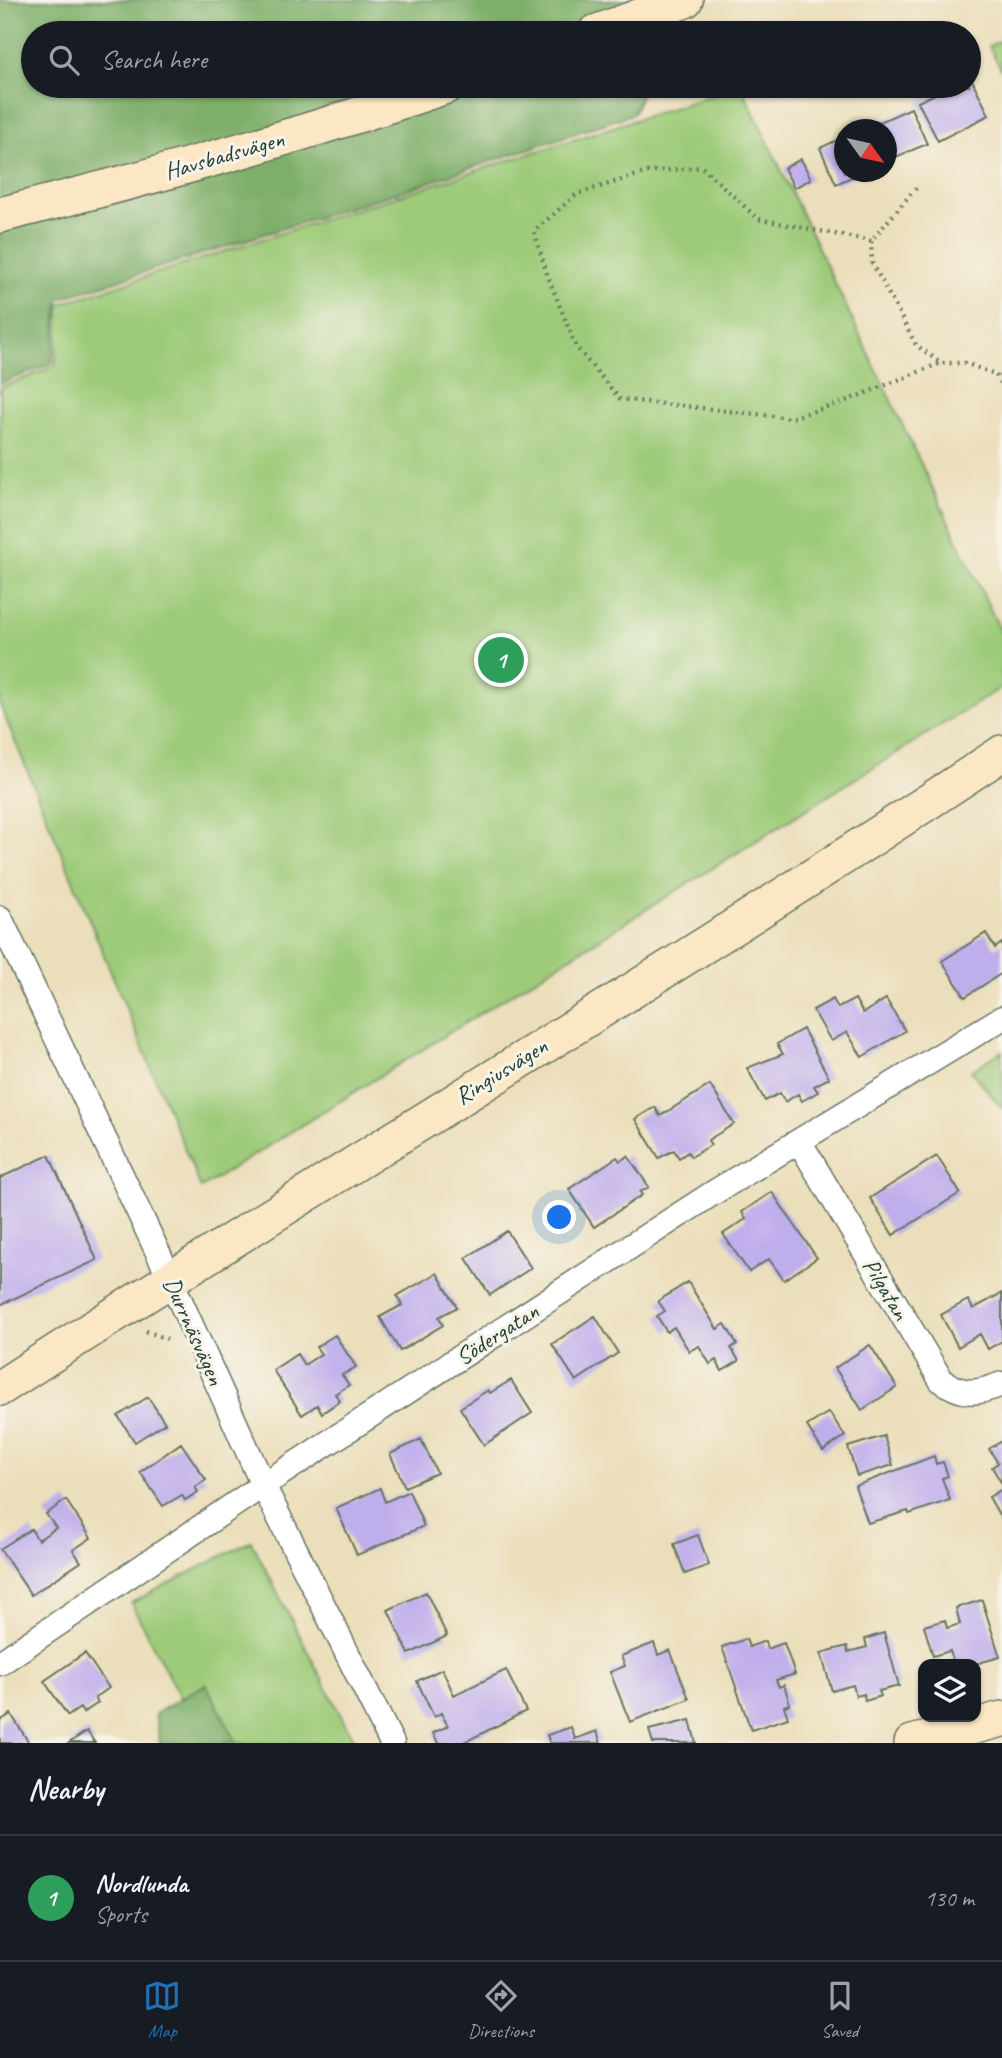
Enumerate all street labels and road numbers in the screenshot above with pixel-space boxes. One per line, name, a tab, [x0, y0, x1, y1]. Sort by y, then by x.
street label: Havsbadsvägen	[161, 124, 287, 186]
street label: Ringiusvägen	[449, 1031, 553, 1111]
street label: Pilgatan	[856, 1253, 917, 1326]
street label: Durrnäsvägen	[157, 1272, 231, 1390]
street label: Södergatan	[450, 1296, 544, 1372]

